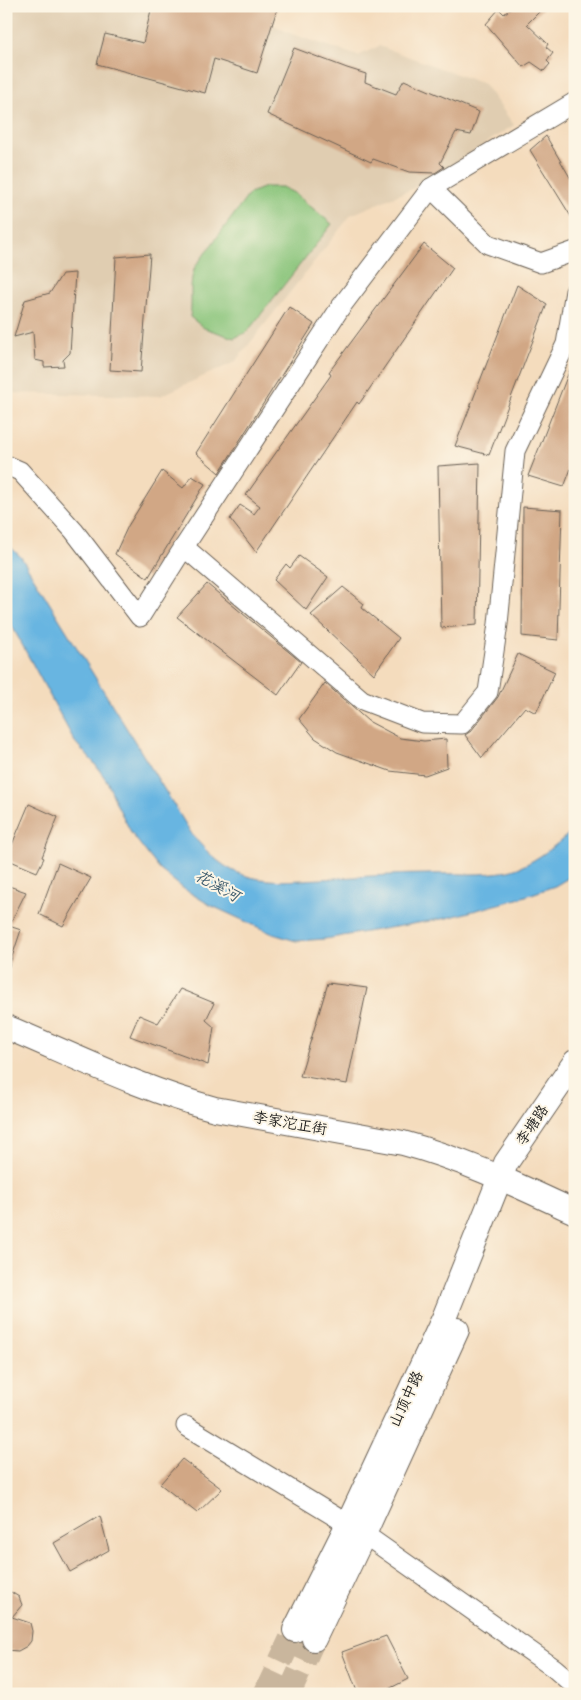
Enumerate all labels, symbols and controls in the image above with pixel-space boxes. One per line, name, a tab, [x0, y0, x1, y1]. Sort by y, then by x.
water label: 花溪河	[192, 864, 247, 907]
street label: 李塘路	[510, 1100, 552, 1149]
street label: 李家沱正街	[251, 1106, 329, 1138]
street label: 山顶中路	[383, 1367, 427, 1430]

